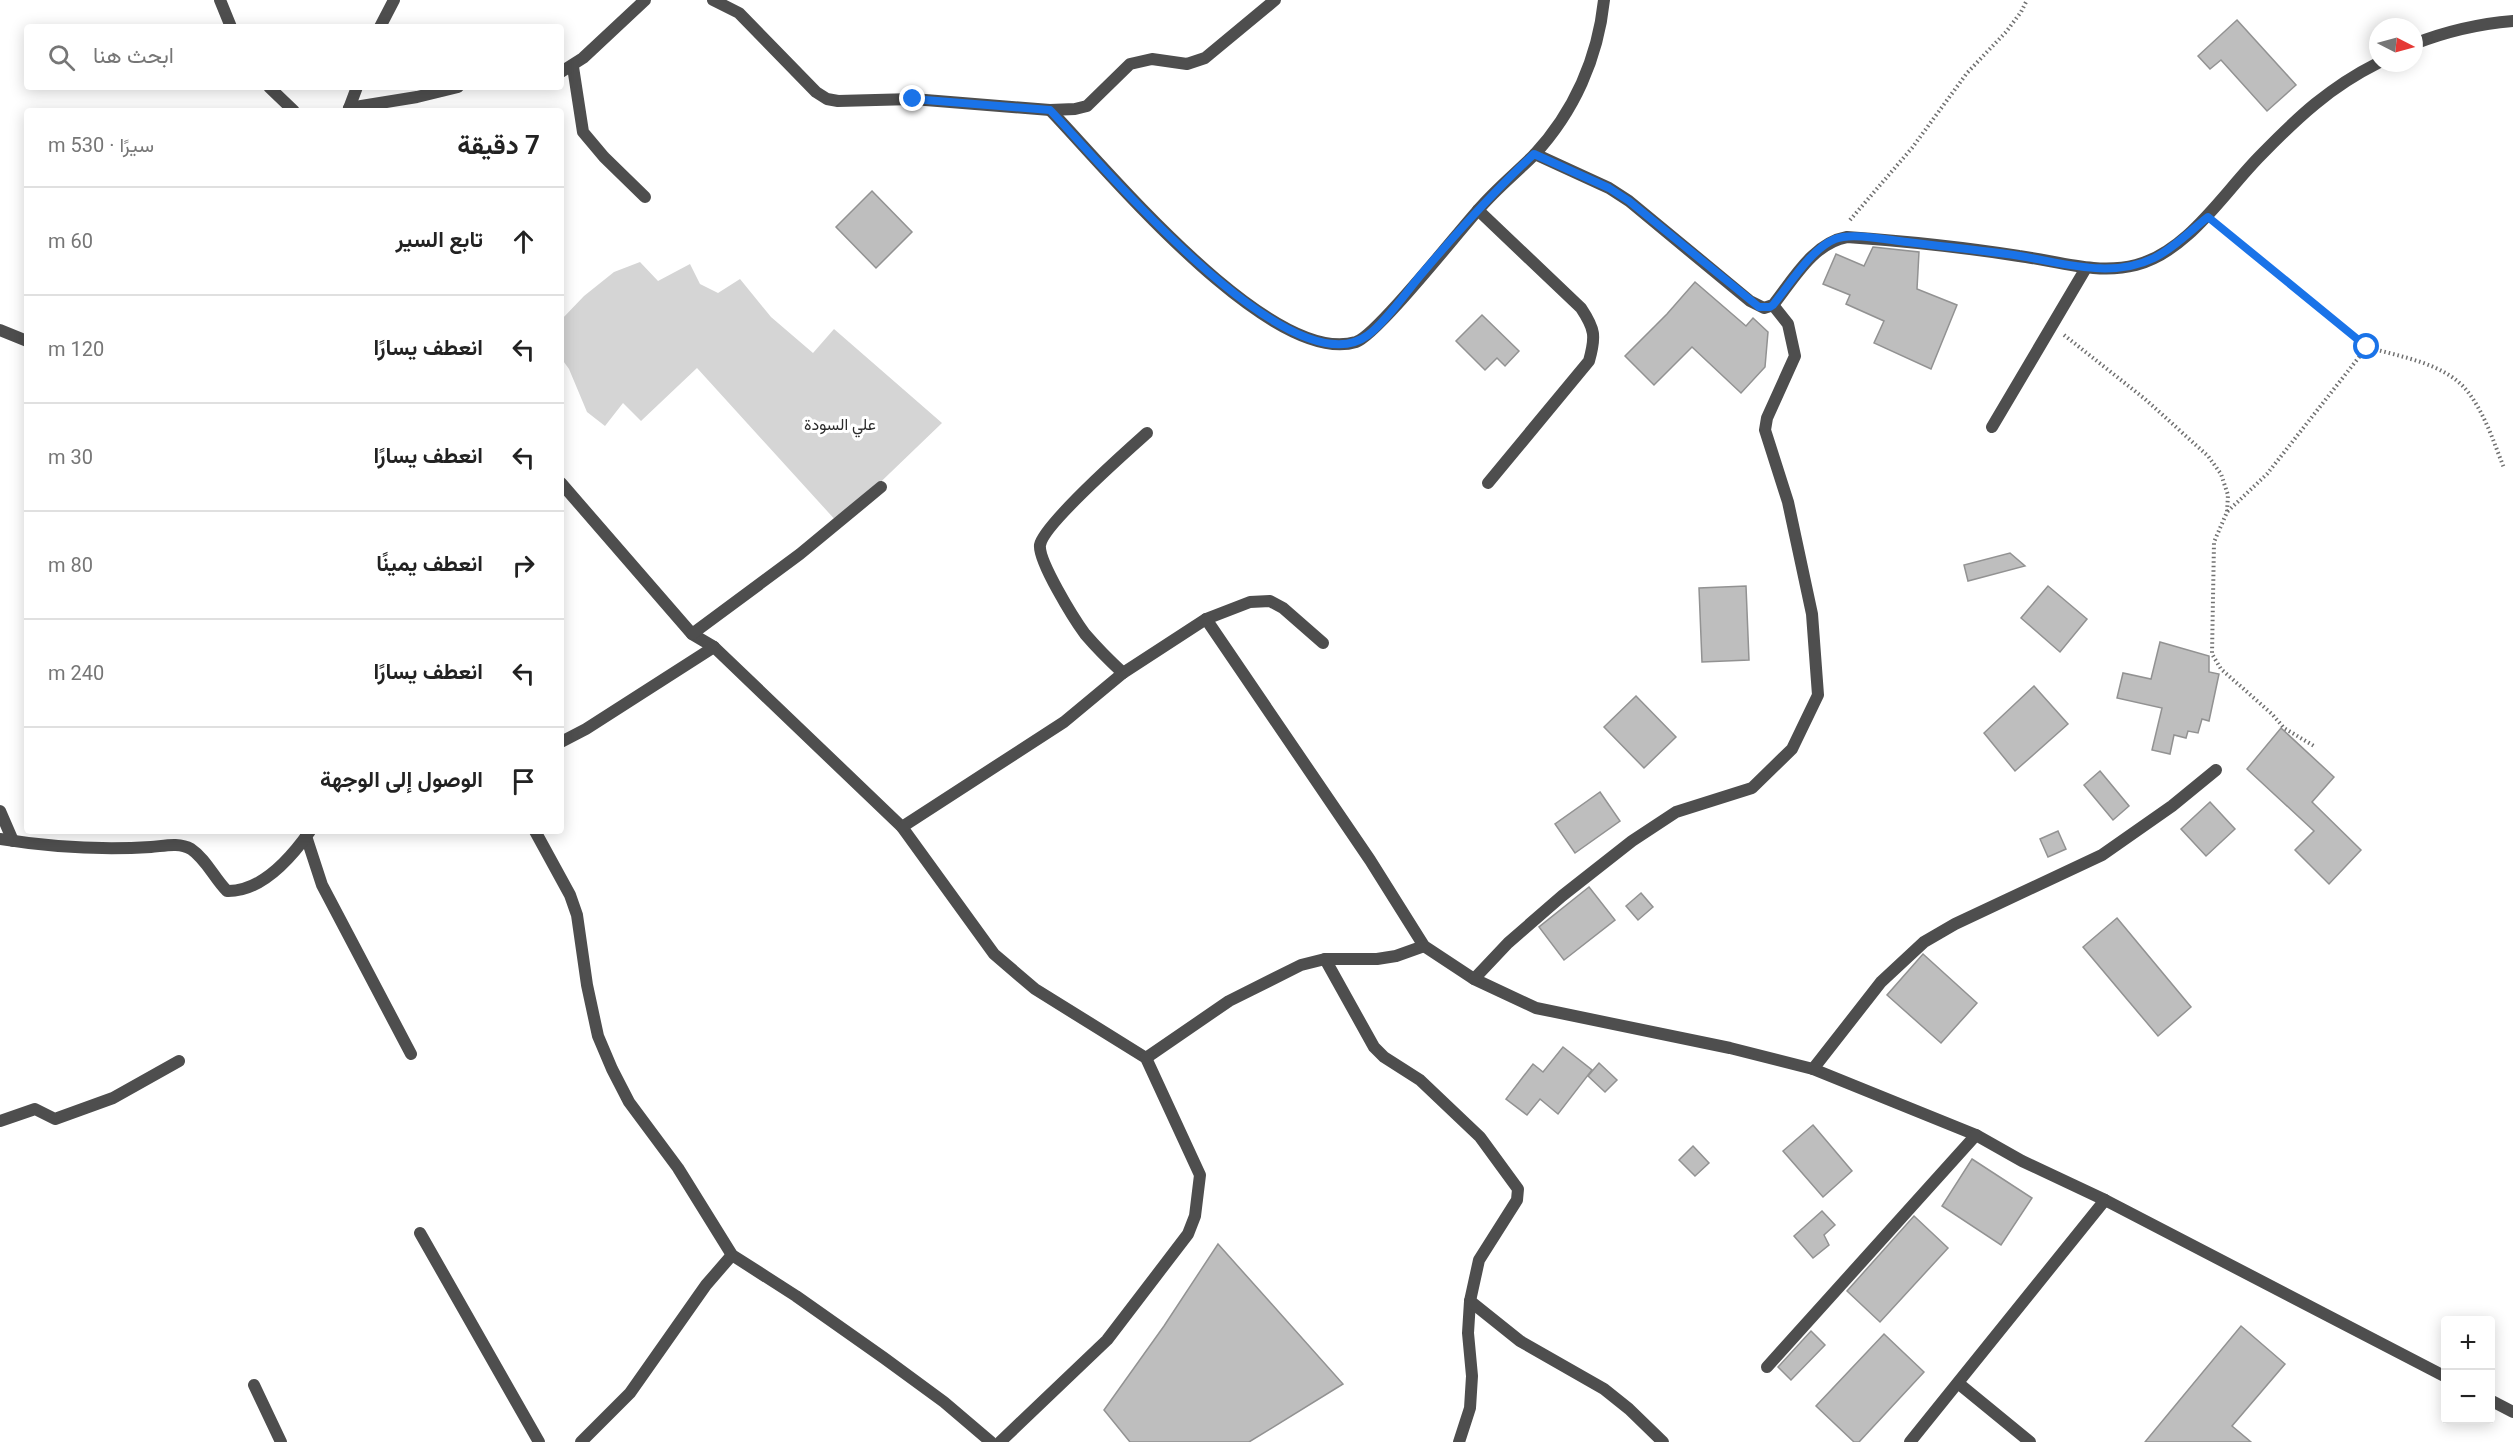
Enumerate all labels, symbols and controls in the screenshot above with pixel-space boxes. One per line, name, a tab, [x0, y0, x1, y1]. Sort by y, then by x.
north arrow	[2369, 18, 2423, 72]
search box	[24, 24, 564, 90]
icon: search	[45, 41, 78, 74]
text: ابحث هنا	[93, 43, 174, 68]
route end	[899, 85, 925, 111]
text: 7 دقيقة	[457, 130, 540, 160]
text: سيرًا · 530 m	[48, 133, 154, 157]
icon: ahead	[507, 225, 540, 258]
text: تابع السير	[395, 227, 483, 252]
text: 60 m	[48, 229, 93, 253]
icon: left	[507, 333, 540, 366]
route start	[2353, 333, 2379, 359]
text: انعطف يسارًا	[373, 335, 483, 360]
text: 120 m	[48, 337, 104, 361]
park label: علي السودة	[804, 415, 876, 438]
icon: left	[507, 441, 540, 474]
text: انعطف يسارًا	[373, 443, 483, 468]
text: 30 m	[48, 445, 93, 469]
icon: right	[507, 549, 540, 582]
text: انعطف يمينًا	[376, 551, 483, 576]
text: 80 m	[48, 553, 93, 577]
icon: left	[507, 657, 540, 690]
text: انعطف يسارًا	[373, 659, 483, 684]
text: 240 m	[48, 661, 104, 685]
icon: arrive	[507, 765, 540, 798]
text: الوصول إلى الوجهة	[320, 767, 483, 792]
map controls	[2441, 1316, 2495, 1424]
button: +	[2441, 1316, 2495, 1370]
button: −	[2441, 1370, 2495, 1424]

